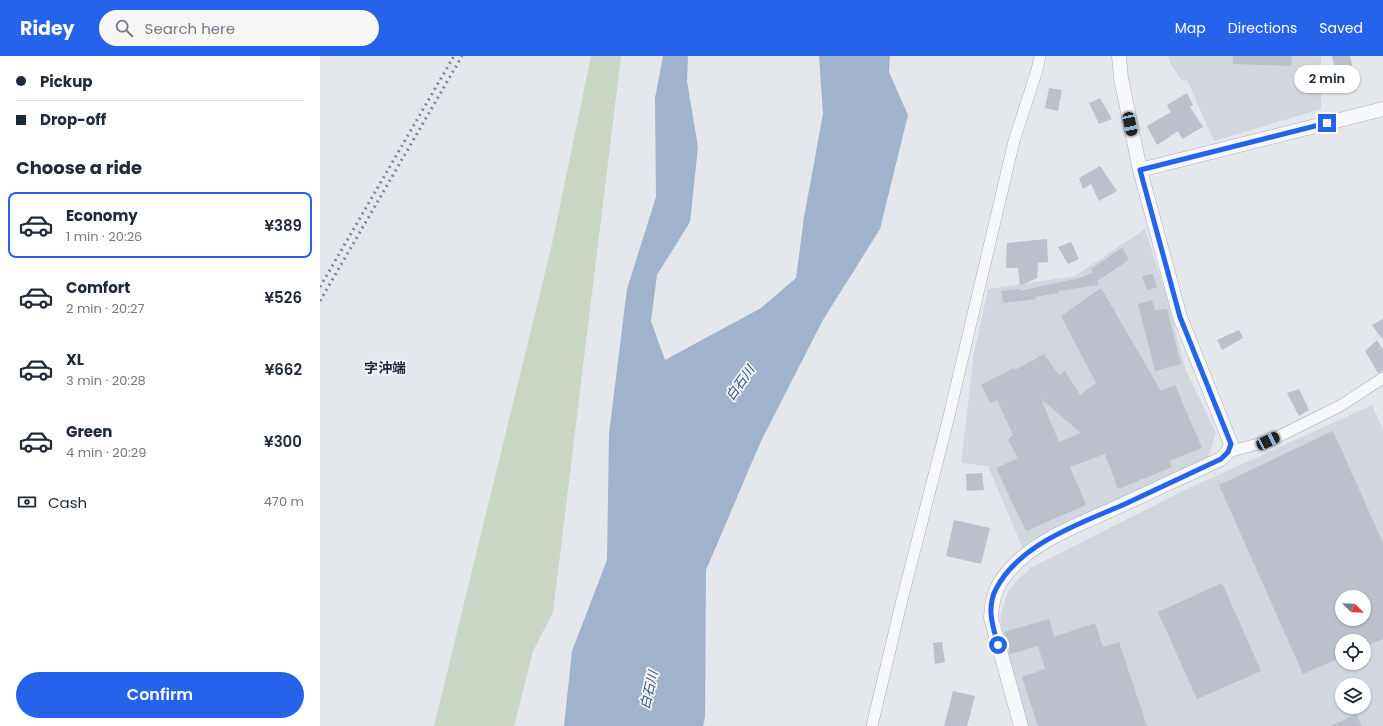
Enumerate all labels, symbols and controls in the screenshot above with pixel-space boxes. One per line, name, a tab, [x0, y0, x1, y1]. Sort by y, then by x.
search box	[99, 10, 379, 46]
text: Ridey	[20, 15, 75, 42]
icon: search	[113, 17, 135, 39]
text: Search here	[145, 18, 235, 39]
text: Map	[1175, 18, 1206, 38]
text: Directions	[1228, 18, 1297, 38]
text: Saved	[1319, 18, 1363, 38]
callout: 2 min	[1294, 65, 1360, 93]
text: 2 min	[1309, 69, 1345, 88]
text: Pickup	[40, 71, 92, 92]
text: Drop-off	[40, 109, 106, 130]
car	[1122, 111, 1138, 137]
route end	[1318, 114, 1336, 132]
text: Choose a ride	[16, 155, 142, 180]
text: Economy	[66, 205, 138, 226]
icon: car	[18, 207, 54, 243]
text: ¥389	[264, 215, 302, 236]
text: 1 min · 20:26	[66, 227, 142, 246]
text: Comfort	[66, 277, 130, 298]
icon: car	[18, 279, 54, 315]
text: ¥526	[265, 287, 302, 308]
text: 2 min · 20:27	[66, 299, 145, 318]
text: XL	[66, 349, 84, 370]
icon: car	[18, 351, 54, 387]
district label: 字沖端	[364, 358, 406, 378]
text: ¥662	[265, 359, 302, 380]
water label: 白石川	[721, 360, 760, 404]
text: 3 min · 20:28	[66, 371, 146, 390]
text: Green	[66, 421, 112, 442]
icon: car	[18, 423, 54, 459]
car	[1255, 430, 1281, 452]
text: ¥300	[264, 431, 302, 452]
text: 4 min · 20:29	[66, 443, 146, 462]
icon: cash	[16, 491, 38, 513]
text: Cash	[48, 492, 87, 513]
text: 470 m	[264, 492, 304, 511]
north arrow	[1335, 590, 1371, 626]
map controls	[1335, 590, 1371, 714]
button: locate	[1335, 634, 1371, 670]
route start	[989, 636, 1007, 654]
water label: 白石川	[635, 667, 663, 711]
button: Confirm	[16, 672, 304, 718]
button: layers	[1335, 678, 1371, 714]

